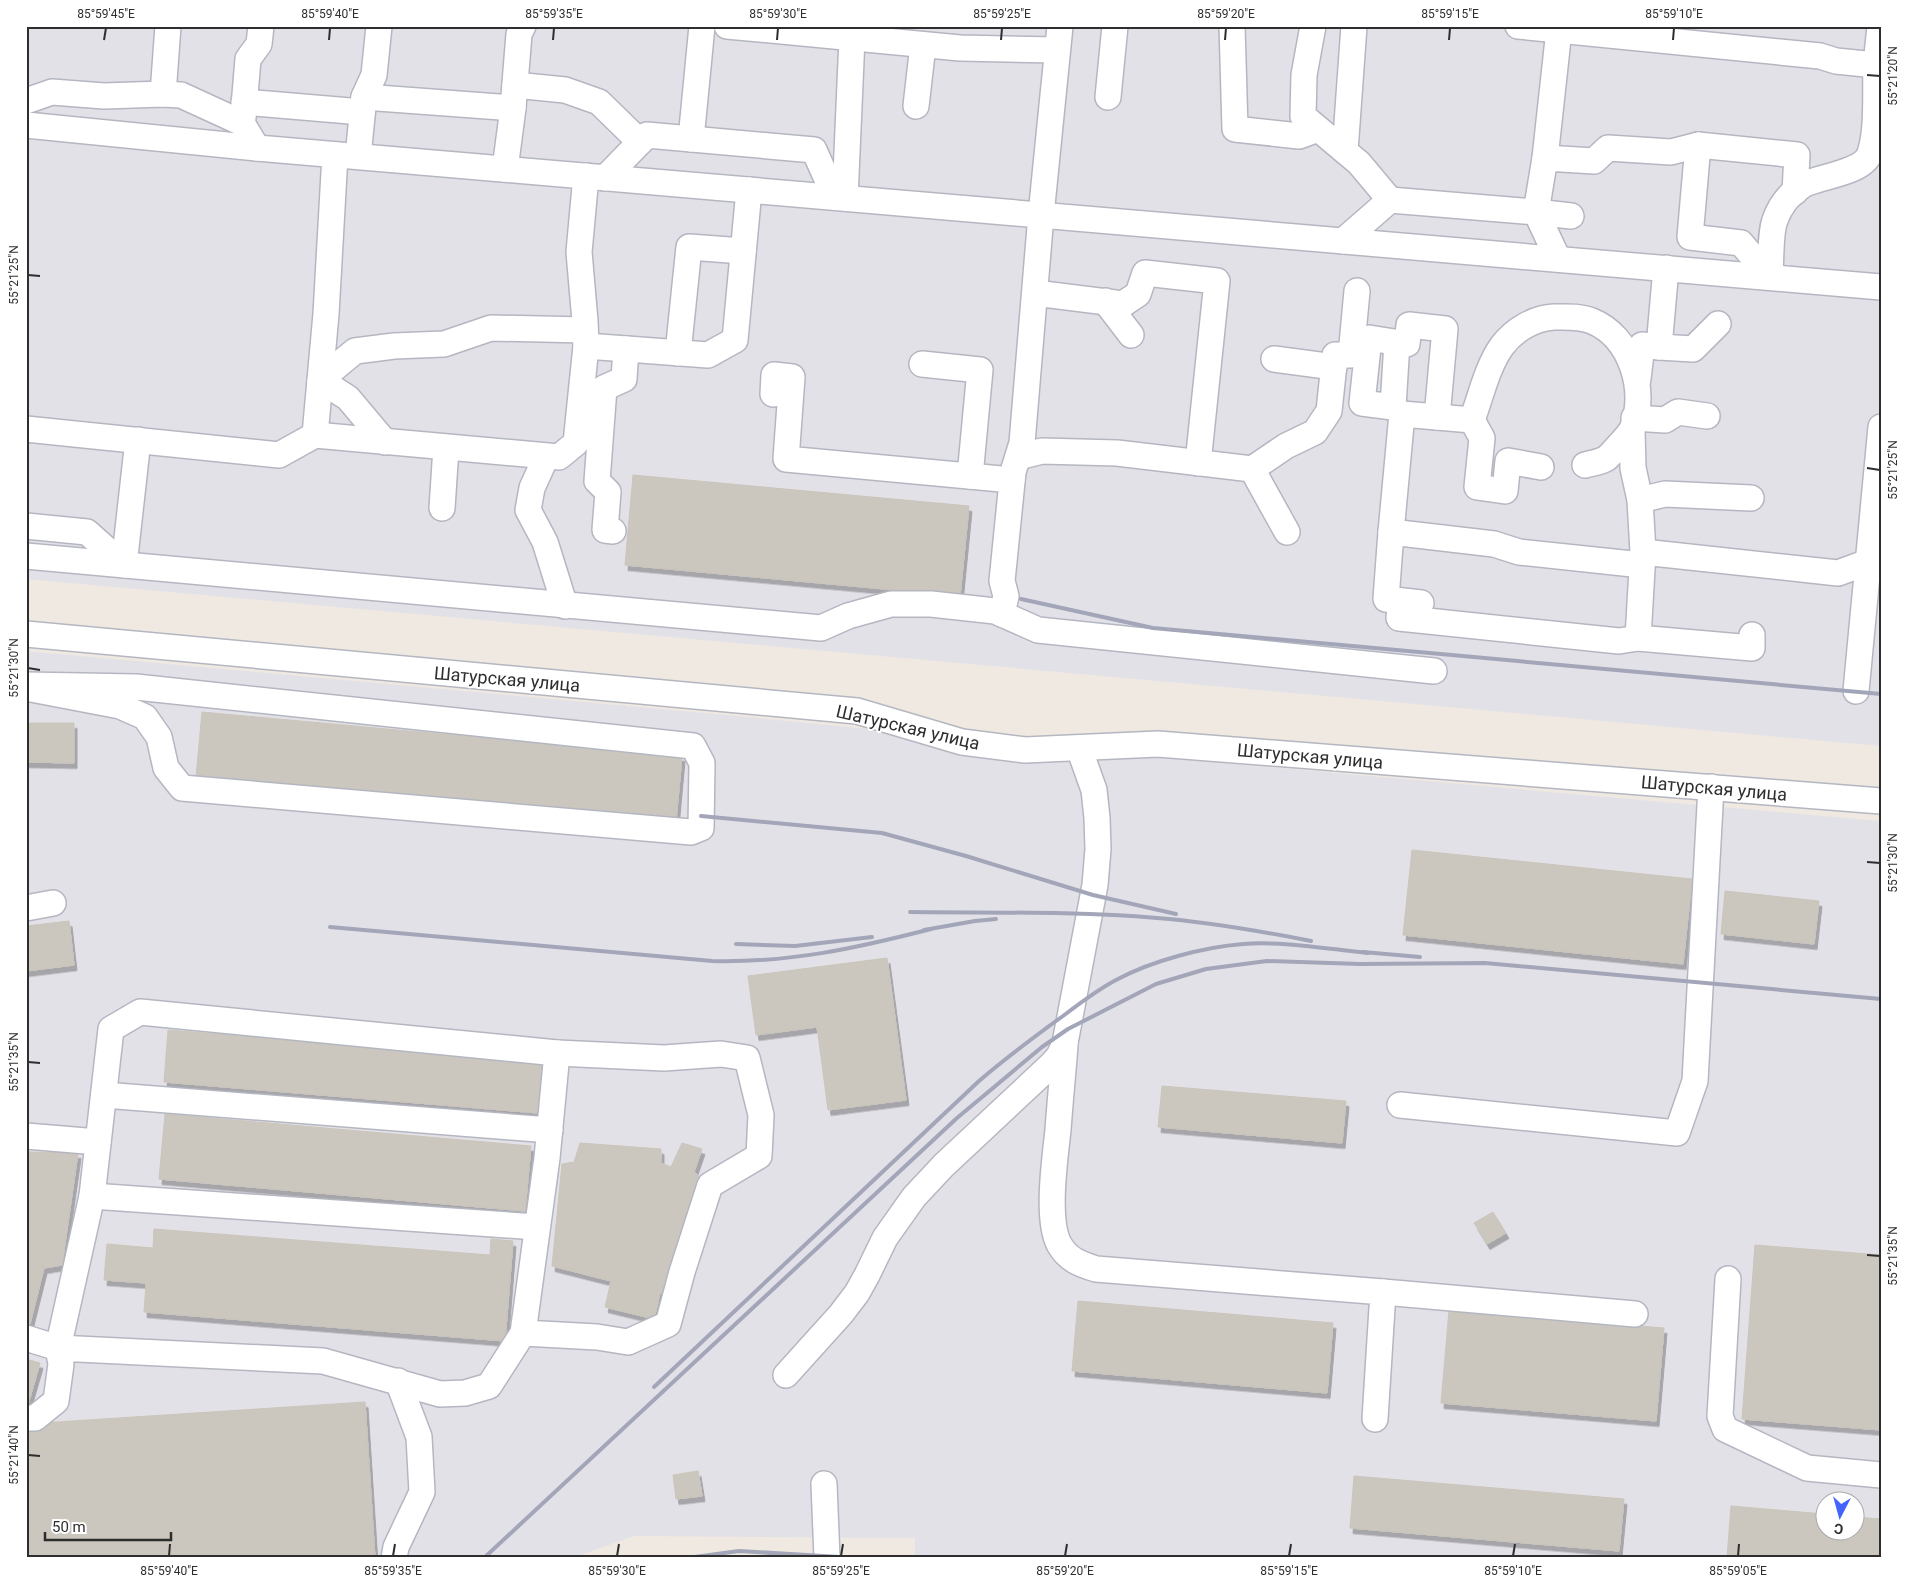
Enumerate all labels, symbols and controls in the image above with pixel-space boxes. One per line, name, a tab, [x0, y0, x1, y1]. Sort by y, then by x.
text: 85°59'45"E	[77, 7, 135, 21]
text: 85°59'40"E	[301, 7, 359, 21]
text: 85°59'35"E	[525, 7, 583, 21]
text: 85°59'30"E	[749, 7, 807, 21]
text: 85°59'25"E	[973, 7, 1031, 21]
text: 85°59'20"E	[1197, 7, 1255, 21]
text: 85°59'15"E	[1421, 7, 1479, 21]
text: 85°59'10"E	[1645, 7, 1703, 21]
text: 55°21'20"N	[1886, 46, 1900, 106]
text: 55°21'25"N	[7, 245, 21, 305]
text: 55°21'25"N	[1886, 440, 1900, 500]
text: 55°21'30"N	[7, 638, 21, 698]
street label: Шатурская улица	[433, 662, 581, 696]
street label: Шатурская улица	[834, 700, 982, 754]
street label: Шатурская улица	[1236, 739, 1384, 773]
street label: Шатурская улица	[1640, 771, 1788, 805]
text: 55°21'30"N	[1886, 833, 1900, 893]
text: 55°21'35"N	[7, 1032, 21, 1092]
text: 55°21'35"N	[1886, 1226, 1900, 1286]
text: 55°21'40"N	[7, 1425, 21, 1485]
north arrow	[1814, 1492, 1864, 1542]
scale bar	[45, 1509, 171, 1541]
text: 50 m	[52, 1518, 86, 1536]
text: С	[1833, 1520, 1844, 1537]
text: 85°59'40"E	[140, 1564, 198, 1578]
text: 85°59'35"E	[364, 1564, 422, 1578]
text: 85°59'30"E	[588, 1564, 646, 1578]
text: 85°59'25"E	[812, 1564, 870, 1578]
text: 85°59'20"E	[1036, 1564, 1094, 1578]
text: 85°59'15"E	[1260, 1564, 1318, 1578]
text: 85°59'10"E	[1484, 1564, 1542, 1578]
text: 85°59'05"E	[1709, 1564, 1767, 1578]

